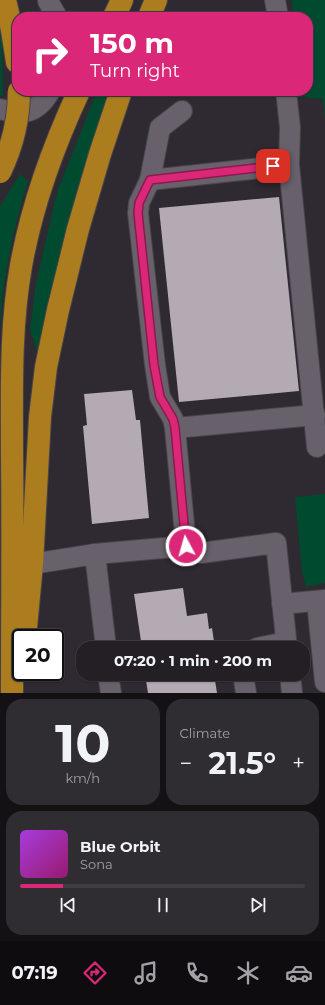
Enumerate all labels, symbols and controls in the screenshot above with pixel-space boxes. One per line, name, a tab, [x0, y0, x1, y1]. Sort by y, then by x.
text: 150 m	[90, 26, 174, 60]
icon: right	[24, 28, 76, 80]
text: Turn right	[90, 60, 180, 82]
pin	[256, 149, 290, 183]
icon: arrive	[262, 155, 284, 177]
position arrow	[165, 525, 207, 567]
speed limit sign: 20	[12, 629, 64, 681]
text: 07:20 · 1 min · 200 m	[114, 651, 272, 670]
text: 10	[55, 712, 111, 775]
text: Climate	[180, 725, 230, 741]
text: 21.5°	[208, 745, 276, 782]
text: −	[180, 750, 192, 777]
text: +	[292, 750, 305, 777]
text: km/h	[65, 770, 100, 786]
text: Blue Orbit	[80, 837, 160, 856]
text: Sona	[80, 856, 113, 872]
icon: previous	[57, 894, 79, 916]
icon: pause	[152, 894, 174, 916]
icon: next	[247, 894, 269, 916]
icon: directions	[81, 959, 109, 987]
icon: music	[132, 959, 160, 987]
icon: phone	[183, 959, 211, 987]
icon: climate	[234, 959, 262, 987]
icon: car	[285, 959, 313, 987]
text: 07:19	[12, 962, 58, 984]

